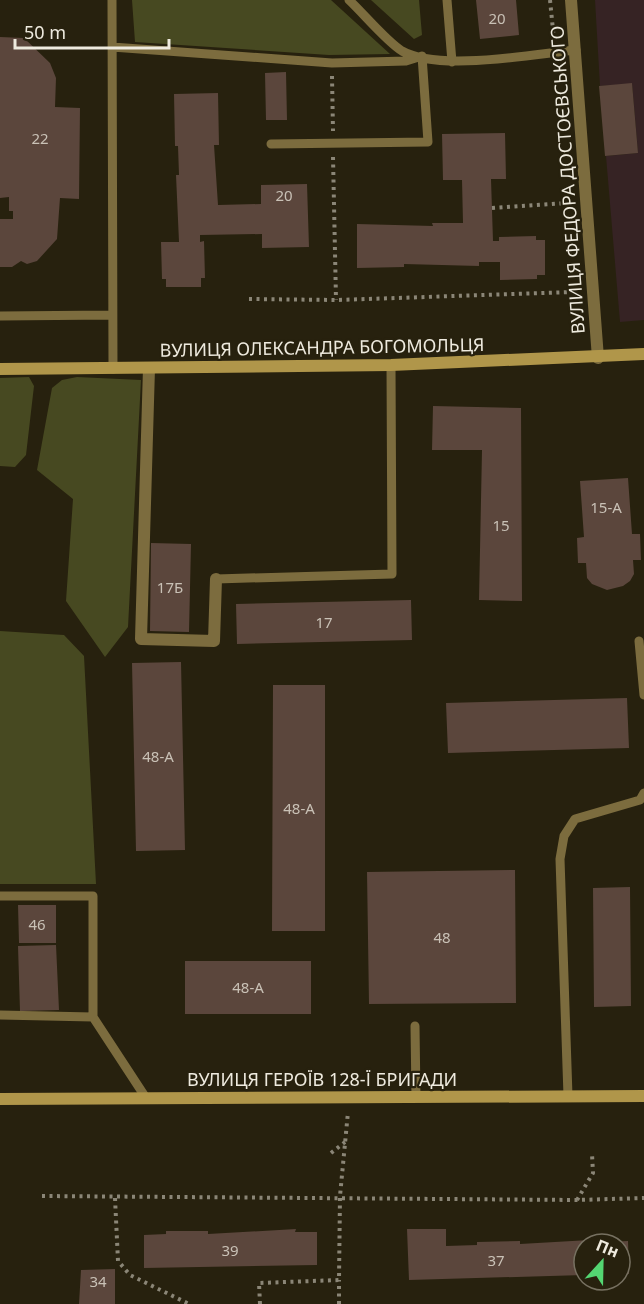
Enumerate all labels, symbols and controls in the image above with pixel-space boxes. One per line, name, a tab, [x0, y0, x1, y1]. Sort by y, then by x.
house number: 20	[488, 8, 506, 28]
scale bar	[15, 12, 170, 50]
text: 50 m	[24, 20, 66, 44]
street label: ВУЛИЦЯ ФЕДОРА ДОСТОЄВСЬКОГО	[544, 25, 590, 335]
house number: 22	[31, 128, 49, 148]
house number: 20	[275, 185, 293, 205]
street label: ВУЛИЦЯ ОЛЕКСАНДРА БОГОМОЛЬЦЯ	[159, 332, 485, 362]
house number: 15-А	[590, 497, 622, 517]
house number: 15	[492, 515, 510, 535]
house number: 17Б	[157, 577, 183, 597]
house number: 17	[315, 612, 333, 632]
house number: 48-А	[142, 746, 174, 766]
house number: 48-А	[283, 798, 315, 818]
house number: 46	[28, 914, 46, 934]
house number: 48	[433, 927, 451, 947]
house number: 48-А	[232, 977, 264, 997]
street label: ВУЛИЦЯ ГЕРОЇВ 128-Ї БРИГАДИ	[187, 1067, 457, 1091]
north arrow	[572, 1232, 632, 1292]
text: Пн	[593, 1234, 622, 1263]
house number: 39	[221, 1240, 239, 1260]
house number: 37	[487, 1250, 505, 1270]
house number: 34	[89, 1271, 107, 1291]

